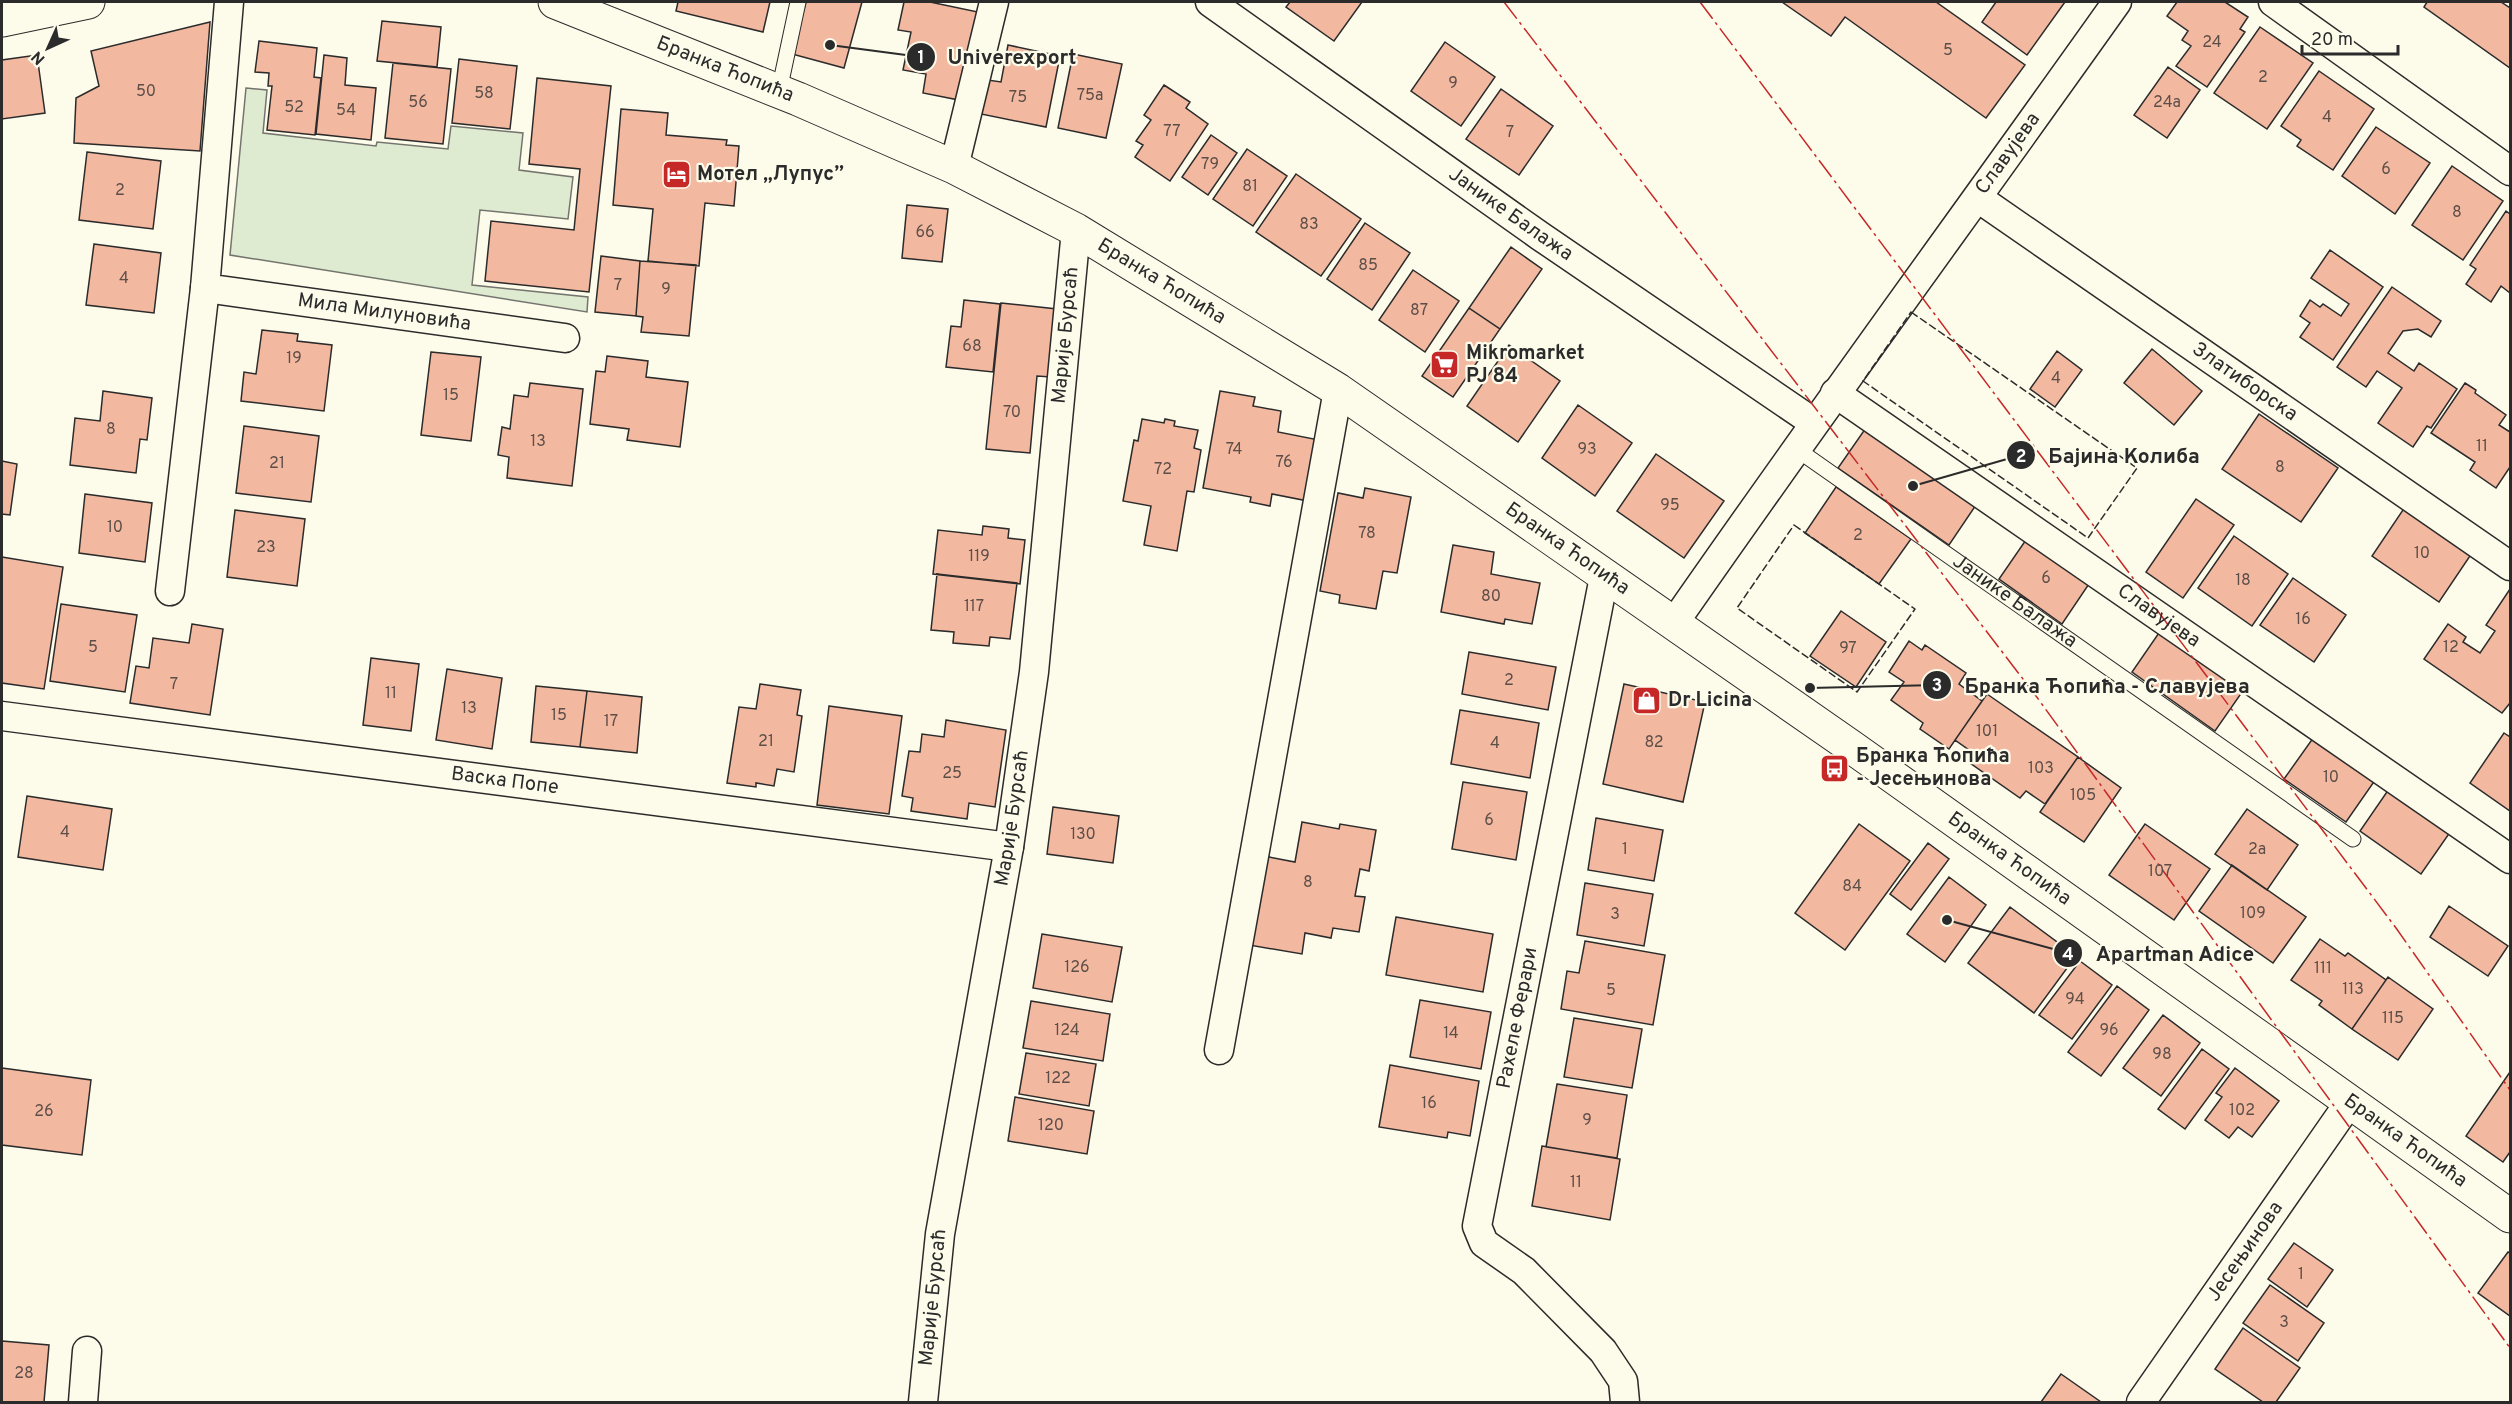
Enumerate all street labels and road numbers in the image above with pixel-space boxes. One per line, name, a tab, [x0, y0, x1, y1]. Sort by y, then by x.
street label: Бранка Ћопића	[652, 31, 798, 109]
street label: Славујева	[1970, 108, 2047, 200]
street label: Јанике Балажа	[1443, 162, 1578, 267]
street label: Бранка Ћопића	[1092, 233, 1230, 331]
street label: Марије Бурсаћ	[1047, 266, 1085, 405]
street label: Мила Милуновића	[296, 288, 473, 338]
street label: Златиборска	[2187, 337, 2302, 428]
street label: Бранка Ћопића	[1500, 497, 1634, 602]
street label: Јанике Балажа	[1947, 549, 2082, 655]
street label: Славујева	[2112, 578, 2205, 654]
street label: Марије Бурсаћ	[989, 748, 1036, 888]
street label: Васка Попе	[449, 762, 560, 801]
street label: Бранка Ћопића	[1942, 806, 2076, 912]
street label: Рахеле Ферари	[1492, 945, 1544, 1091]
street label: Бранка Ћопића	[2338, 1088, 2472, 1194]
street label: Јесењинова	[2202, 1196, 2289, 1307]
street label: Марије Бурсаћ	[914, 1228, 953, 1367]

